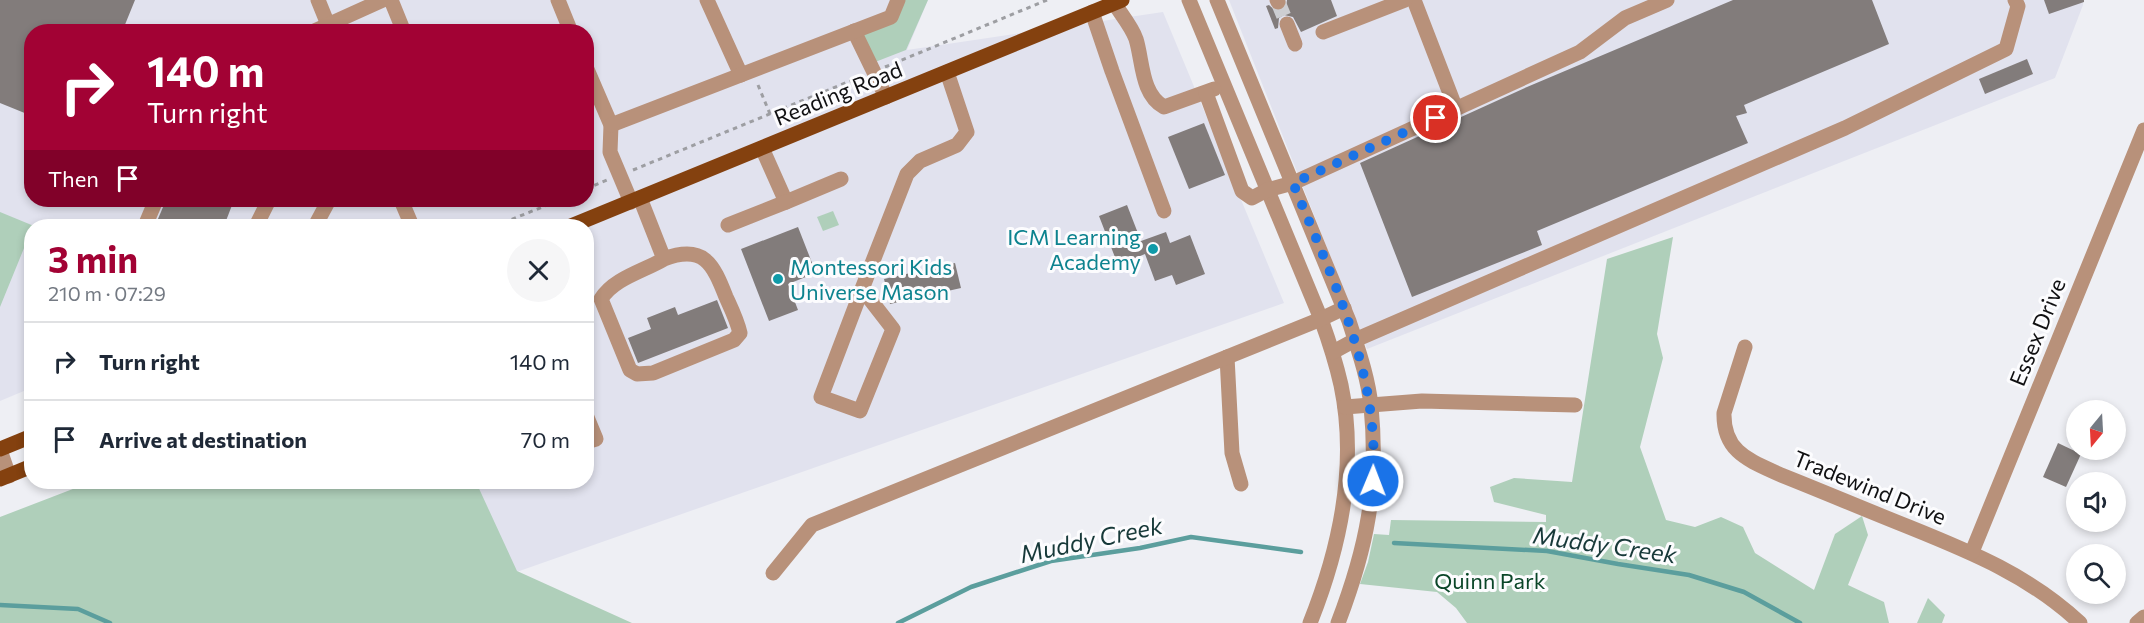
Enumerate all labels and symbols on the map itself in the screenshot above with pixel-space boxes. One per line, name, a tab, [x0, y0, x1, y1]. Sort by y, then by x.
street label: Reading Road	[770, 55, 906, 131]
pin	[1410, 92, 1461, 143]
place label: ICM Learning Academy	[1007, 223, 1141, 275]
marker: ICM Learning Academy	[1146, 242, 1160, 256]
place label: Montessori Kids Universe Mason	[790, 253, 952, 305]
marker: Montessori Kids Universe Mason	[771, 272, 785, 286]
street label: Essex Drive	[2003, 274, 2071, 390]
north arrow	[2066, 400, 2126, 460]
street label: Tradewind Drive	[1790, 444, 1950, 530]
position arrow	[1341, 449, 1405, 513]
water label: Muddy Creek	[1017, 510, 1166, 568]
water label: Muddy Creek	[1531, 520, 1680, 569]
park label: Quinn Park	[1434, 567, 1546, 594]

